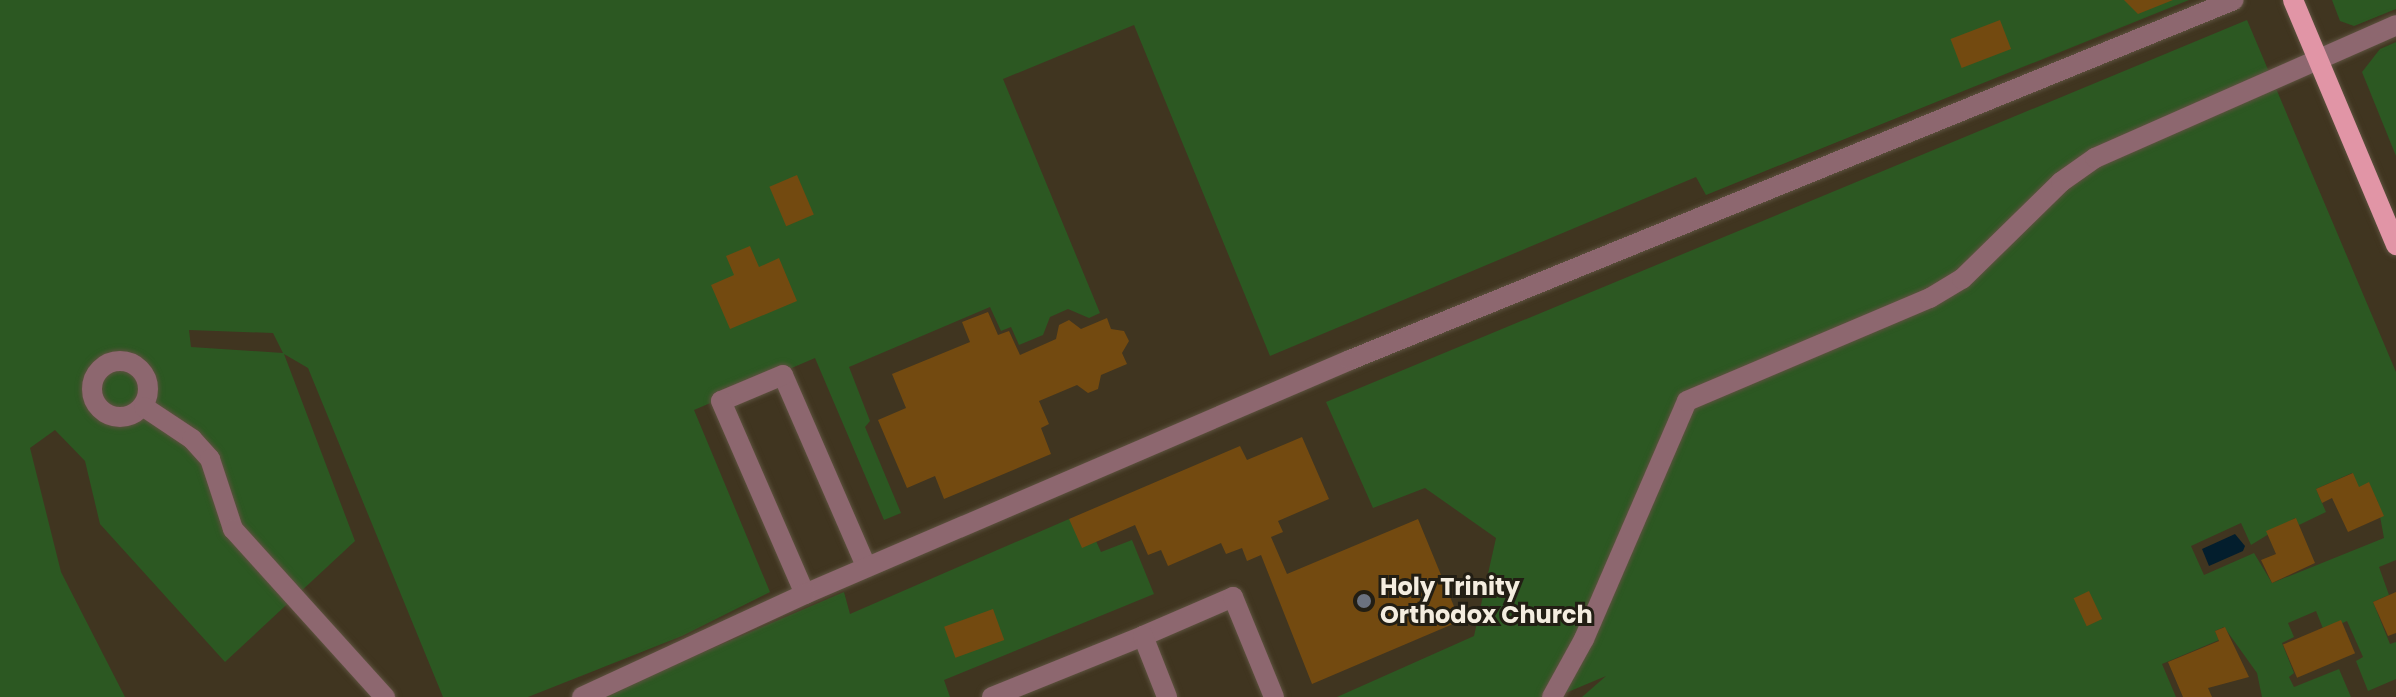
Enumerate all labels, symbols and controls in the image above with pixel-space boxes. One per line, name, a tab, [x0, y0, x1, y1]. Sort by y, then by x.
place label: Holy Trinity Orthodox Church	[1380, 573, 1593, 629]
marker: Holy Trinity Orthodox Church	[1355, 592, 1373, 610]

